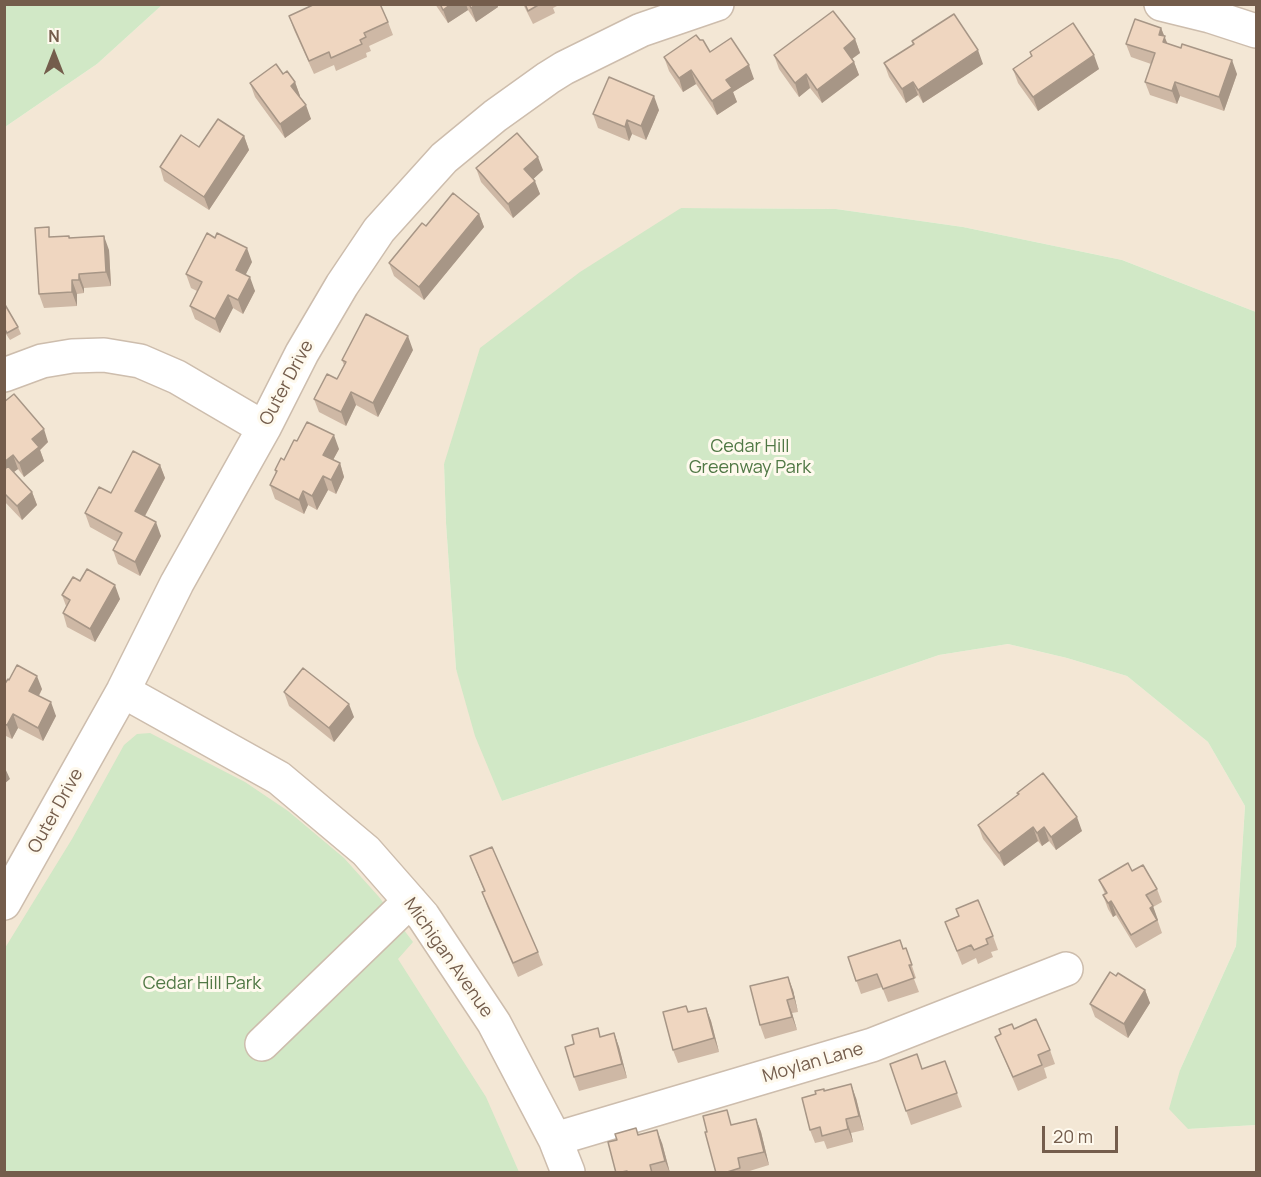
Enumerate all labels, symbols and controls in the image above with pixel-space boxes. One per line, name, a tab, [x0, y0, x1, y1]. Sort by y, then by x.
north arrow	[24, 24, 84, 84]
text: N	[48, 25, 60, 47]
street label: Outer Drive	[256, 337, 318, 429]
park label: Cedar Hill Greenway Park	[689, 436, 811, 478]
street label: Outer Drive	[24, 765, 88, 857]
street label: Michigan Avenue	[399, 894, 497, 1022]
park label: Cedar Hill Park	[143, 973, 261, 995]
street label: Moylan Lane	[760, 1038, 866, 1088]
scale bar	[1045, 1114, 1122, 1152]
text: 20 m	[1053, 1124, 1093, 1148]

